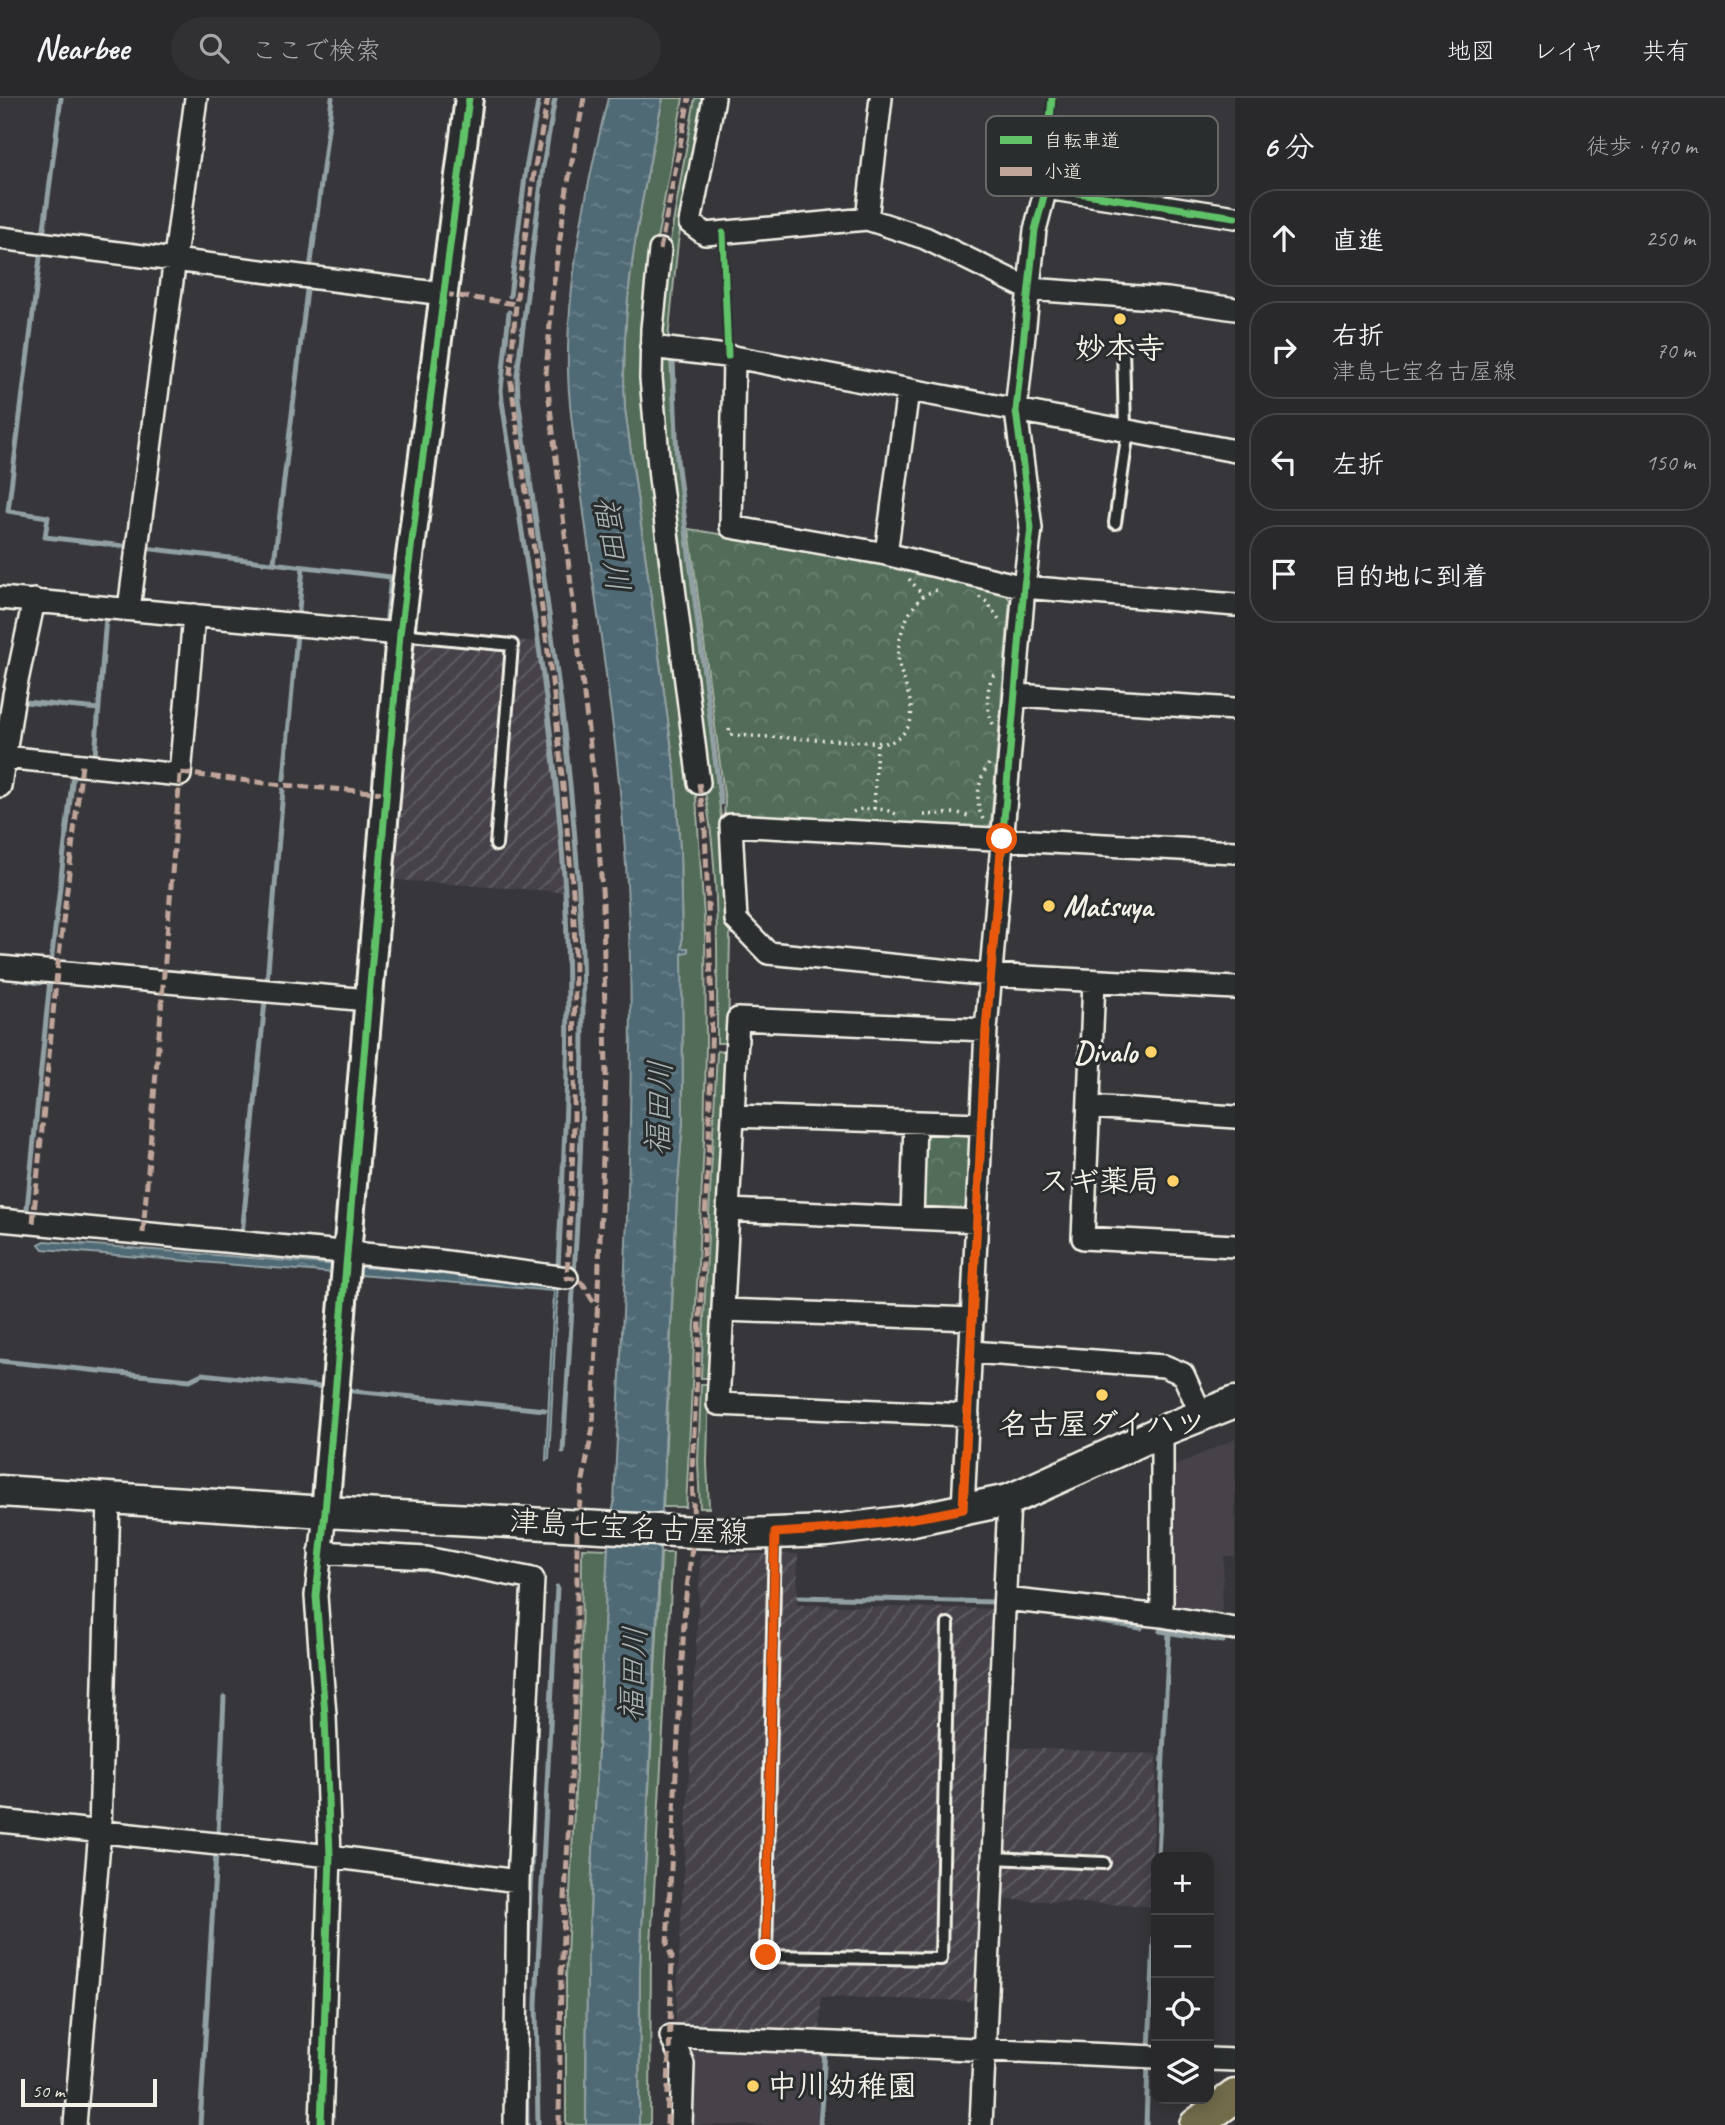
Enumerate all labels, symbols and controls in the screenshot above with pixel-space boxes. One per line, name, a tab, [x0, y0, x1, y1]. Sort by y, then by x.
search box	[171, 17, 661, 80]
text: Nearbee	[35, 27, 129, 69]
icon: search	[195, 29, 233, 67]
text: ここで検索	[251, 34, 381, 67]
text: 地図	[1447, 36, 1495, 66]
text: レイヤ	[1533, 36, 1604, 66]
text: 共有	[1642, 36, 1690, 66]
legend	[986, 116, 1218, 196]
text: 6 分	[1263, 128, 1314, 166]
text: 自転車道	[1044, 129, 1120, 153]
text: 徒歩 · 470 m	[1586, 132, 1697, 161]
text: 小道	[1044, 160, 1082, 184]
icon: ahead	[1265, 219, 1303, 257]
text: 直進	[1332, 224, 1384, 257]
text: 250 m	[1646, 224, 1695, 253]
marker: 妙本寺	[1112, 311, 1128, 327]
text: 右折	[1332, 319, 1384, 352]
place label: 妙本寺	[1075, 329, 1165, 367]
icon: right	[1265, 331, 1303, 369]
text: 70 m	[1656, 336, 1695, 365]
text: 津島七宝名古屋線	[1332, 357, 1516, 386]
icon: left	[1265, 443, 1303, 481]
text: 左折	[1332, 448, 1384, 481]
text: 150 m	[1646, 448, 1695, 477]
water label: 福田川	[585, 494, 639, 594]
icon: arrive	[1265, 555, 1303, 593]
text: 目的地に到着	[1332, 560, 1488, 593]
route start	[986, 823, 1017, 854]
place label: Matsuya	[1063, 887, 1155, 925]
marker: Matsuya	[1041, 898, 1057, 914]
place label: Divalo	[1074, 1033, 1139, 1071]
marker: Divalo	[1143, 1044, 1159, 1060]
water label: 福田川	[637, 1059, 681, 1157]
place label: スギ薬局	[1039, 1162, 1159, 1200]
marker: スギ薬局	[1165, 1173, 1181, 1189]
marker: 名古屋ダイハツ	[1094, 1387, 1110, 1403]
place label: 名古屋ダイハツ	[999, 1405, 1206, 1443]
street label: 津島七宝名古屋線	[508, 1502, 750, 1552]
water label: 福田川	[610, 1625, 656, 1723]
map controls	[1151, 1852, 1214, 2104]
button: +	[1151, 1852, 1214, 1915]
button: −	[1151, 1915, 1214, 1978]
route end	[750, 1939, 781, 1970]
button: locate	[1151, 1978, 1214, 2041]
button: layers	[1151, 2041, 1214, 2104]
place label: 中川幼稚園	[767, 2067, 917, 2105]
scale bar	[21, 2076, 158, 2108]
marker: 中川幼稚園	[745, 2078, 761, 2094]
text: 50 m	[32, 2079, 64, 2103]

